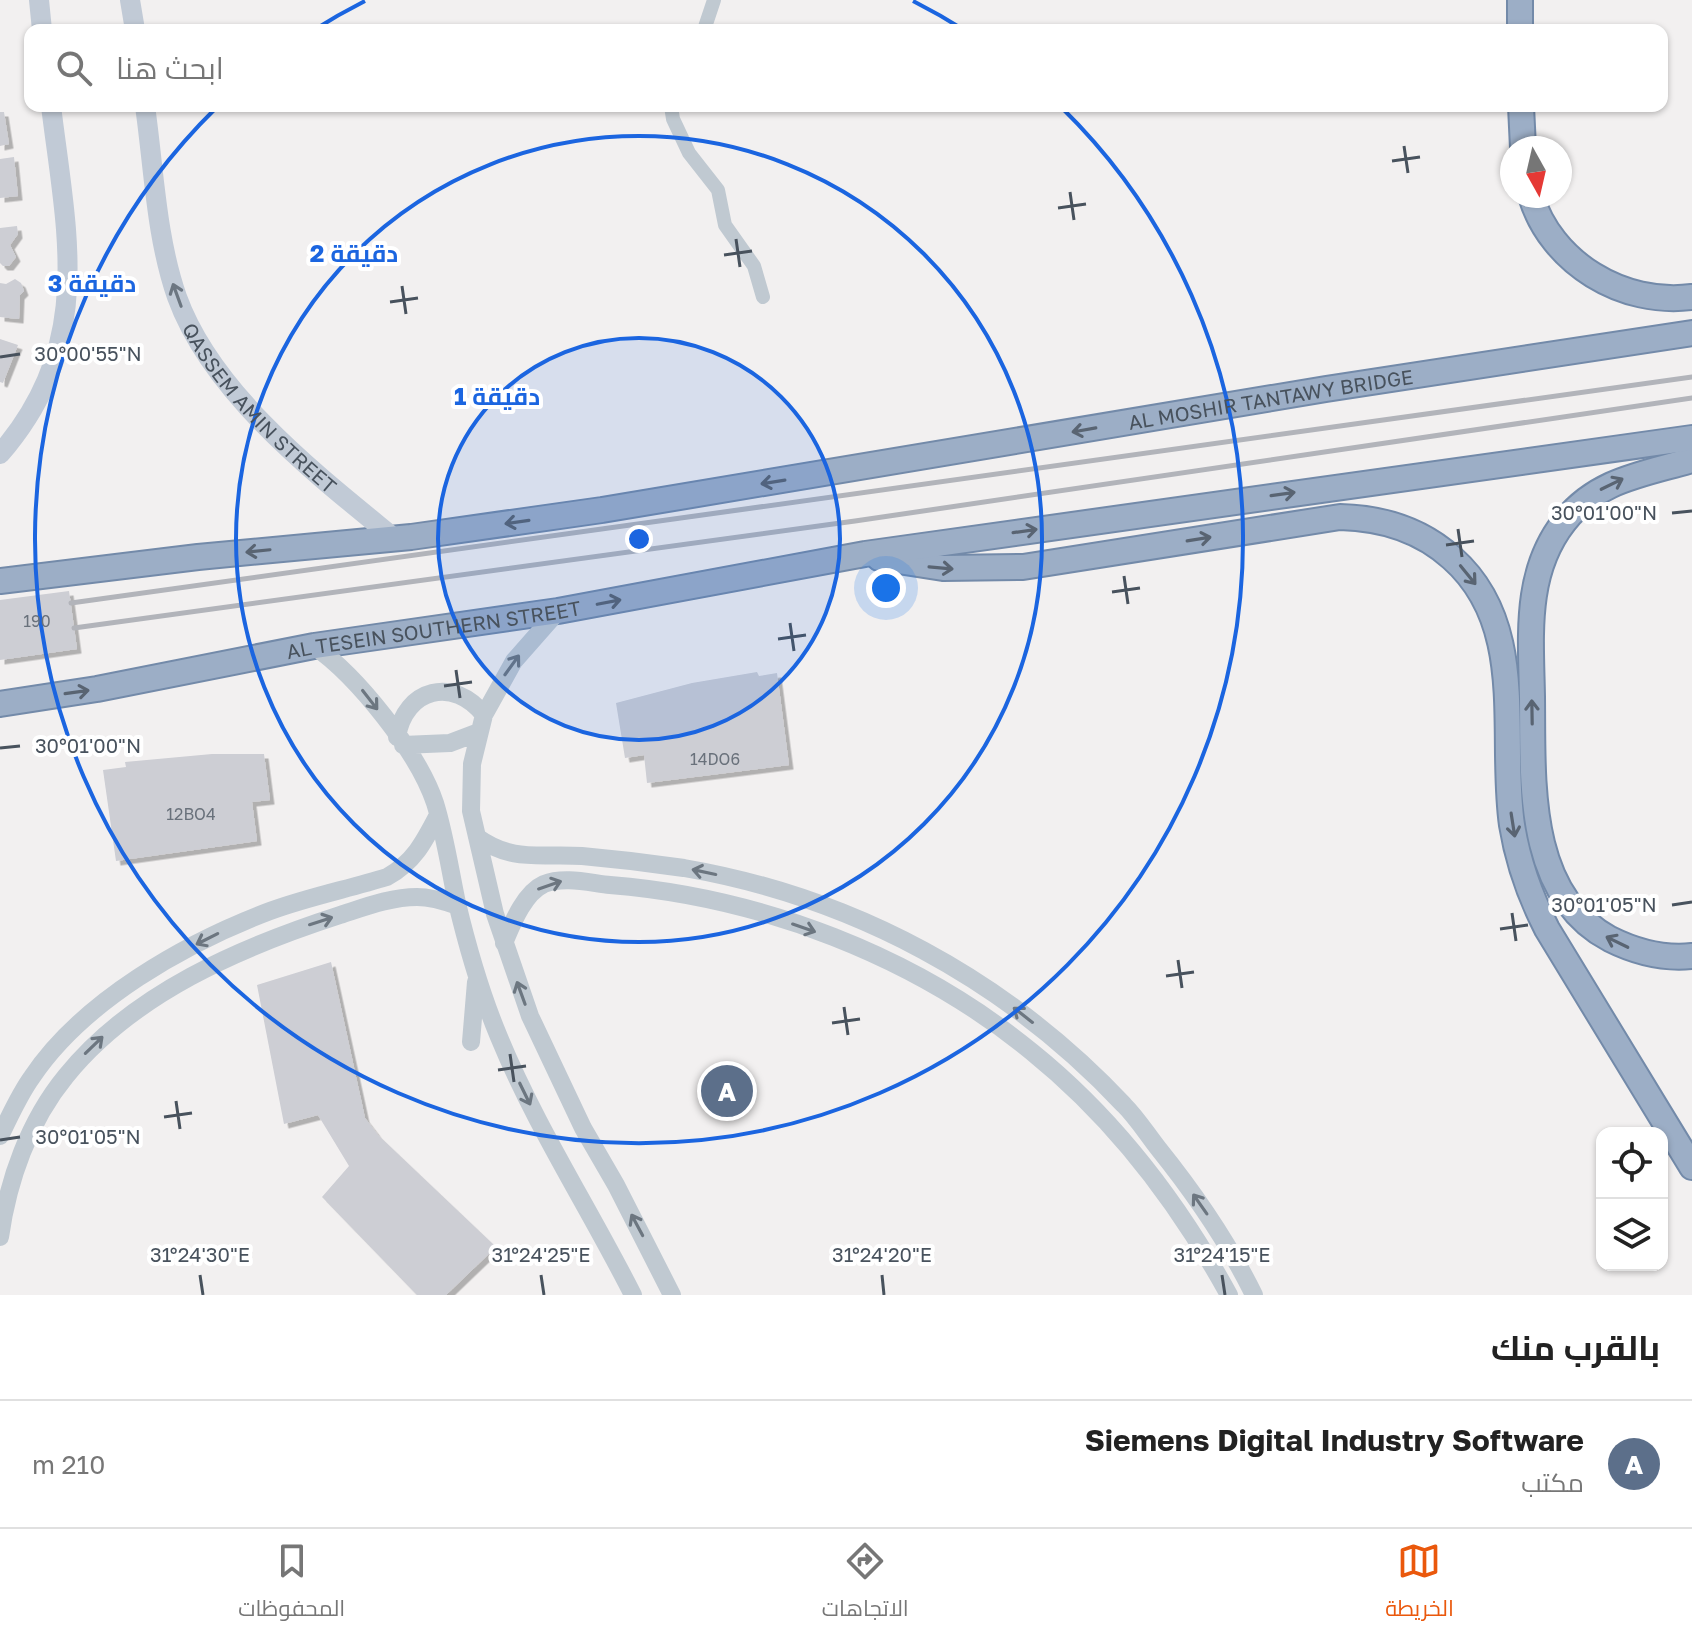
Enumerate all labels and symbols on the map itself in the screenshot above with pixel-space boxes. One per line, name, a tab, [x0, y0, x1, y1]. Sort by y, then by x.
north arrow	[1500, 136, 1572, 208]
text: 2 دقيقة	[310, 238, 398, 267]
text: 3 دقيقة	[48, 268, 136, 297]
one-way arrow	[169, 283, 183, 308]
street label: QASSEM AMIN STREET	[178, 318, 342, 498]
text: 30°00'55"N	[34, 341, 142, 365]
street label: AL MOSHIR TANTAWY BRIDGE	[1126, 364, 1415, 434]
text: 1 دقيقة	[454, 381, 540, 410]
one-way arrow	[1071, 423, 1097, 438]
one-way arrow	[761, 475, 787, 490]
one-way arrow	[1600, 476, 1624, 491]
one-way arrow	[1270, 486, 1295, 501]
text: 30°01'00"N	[1551, 500, 1657, 524]
one-way arrow	[504, 515, 530, 530]
one-way arrow	[1012, 523, 1037, 538]
centre of rings	[625, 525, 653, 553]
one-way arrow	[1186, 531, 1211, 546]
one-way arrow	[245, 544, 272, 559]
one-way arrow	[928, 561, 954, 576]
one-way arrow	[1459, 564, 1477, 585]
your location	[866, 568, 906, 608]
one-way arrow	[596, 593, 621, 608]
street label: AL TESEIN SOUTHERN STREET	[284, 595, 583, 663]
house number: 190	[23, 611, 51, 631]
one-way arrow	[504, 655, 520, 677]
one-way arrow	[64, 684, 89, 699]
one-way arrow	[361, 689, 379, 710]
one-way arrow	[1524, 699, 1540, 726]
text: 30°01'00"N	[35, 733, 141, 757]
house number: 14DO6	[690, 749, 740, 769]
house number: 12BO4	[166, 804, 216, 824]
one-way arrow	[1506, 812, 1521, 838]
one-way arrow	[692, 864, 717, 879]
one-way arrow	[538, 876, 562, 891]
text: 30°01'05"N	[1551, 892, 1657, 916]
one-way arrow	[308, 913, 333, 928]
one-way arrow	[791, 921, 816, 936]
one-way arrow	[195, 932, 219, 948]
one-way arrow	[1605, 934, 1629, 949]
one-way arrow	[513, 981, 527, 1006]
one-way arrow	[1013, 1007, 1034, 1024]
one-way arrow	[84, 1036, 103, 1055]
pin: A	[701, 1061, 753, 1121]
one-way arrow	[518, 1081, 533, 1105]
text: 30°01'05"N	[35, 1124, 141, 1148]
one-way arrow	[1192, 1193, 1208, 1215]
one-way arrow	[629, 1214, 645, 1238]
text: 31°24'30"E	[150, 1242, 250, 1266]
text: 31°24'25"E	[492, 1242, 591, 1266]
text: 31°24'20"E	[832, 1242, 932, 1266]
text: 31°24'15"E	[1173, 1242, 1271, 1266]

